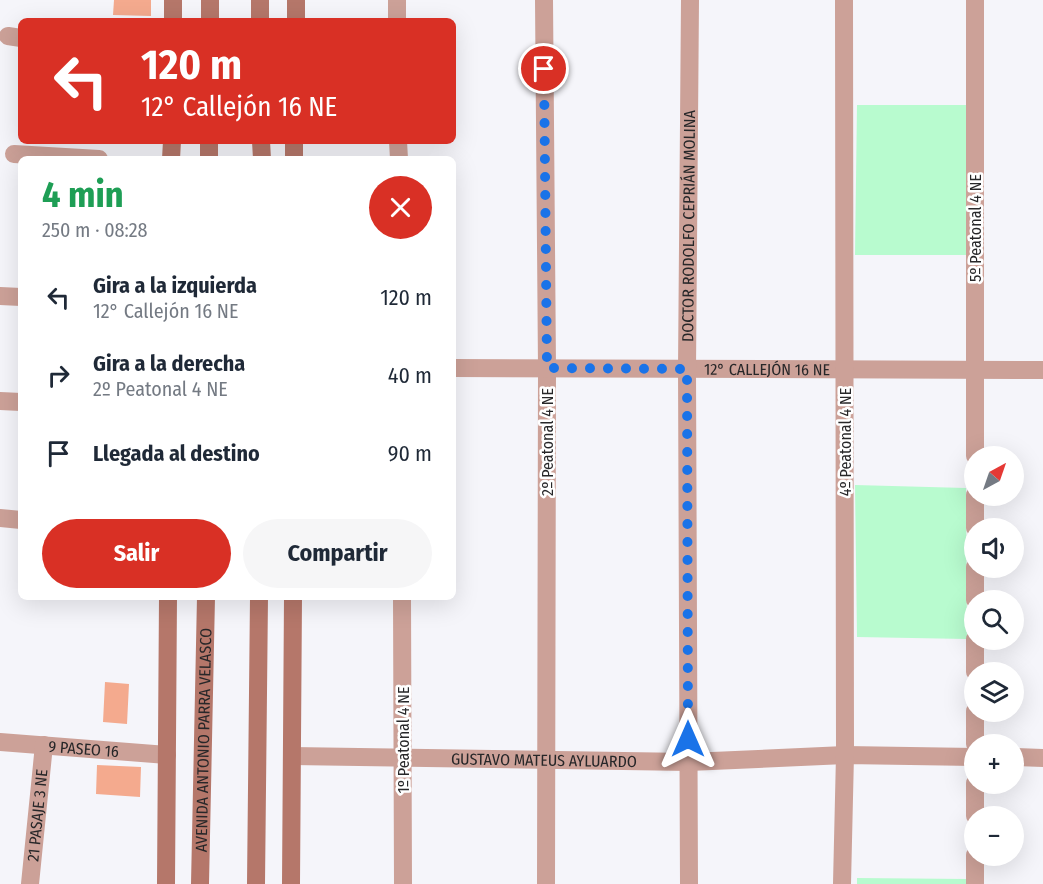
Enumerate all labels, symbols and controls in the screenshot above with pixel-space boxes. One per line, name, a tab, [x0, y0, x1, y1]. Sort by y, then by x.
text: 120 m	[141, 40, 242, 90]
icon: left	[42, 42, 120, 120]
pin	[518, 43, 569, 94]
icon: arrive	[527, 52, 560, 85]
text: 12° Callejón 16 NE	[141, 91, 337, 123]
street label: DOCTOR RODOLFO CEPRIÁN MOLINA	[678, 109, 699, 342]
text: 4 min	[42, 173, 124, 217]
street label: 5º Peatonal 4 NE	[966, 174, 985, 282]
button: close	[369, 176, 432, 239]
text: 250 m · 08:28	[42, 218, 148, 242]
text: Gira a la izquierda	[93, 272, 257, 299]
icon: left	[42, 281, 75, 314]
text: 120 m	[380, 284, 432, 311]
text: 12° Callejón 16 NE	[93, 299, 238, 323]
text: Gira a la derecha	[93, 350, 245, 377]
icon: right	[42, 359, 75, 392]
street label: 12° CALLEJÓN 16 NE	[704, 359, 830, 379]
text: 40 m	[388, 362, 432, 389]
text: 2º Peatonal 4 NE	[93, 377, 228, 401]
street label: 2º Peatonal 4 NE	[538, 388, 557, 496]
street label: 4º Peatonal 4 NE	[836, 388, 855, 496]
icon: arrive	[42, 437, 75, 470]
text: Llegada al destino	[93, 440, 260, 467]
text: 90 m	[388, 440, 432, 467]
north arrow	[964, 446, 1024, 506]
map controls	[964, 446, 1024, 866]
button: sound	[964, 518, 1024, 578]
button: Salir	[42, 519, 231, 588]
button: Compartir	[243, 519, 432, 588]
button: search	[964, 590, 1024, 650]
street label: AVENIDA ANTONIO PARRA VELASCO	[191, 628, 215, 852]
button: layers	[964, 662, 1024, 722]
street label: 1º Peatonal 4 NE	[394, 687, 413, 793]
position arrow	[656, 707, 720, 771]
button: +	[964, 734, 1024, 794]
street label: 9 PASEO 16	[48, 736, 120, 761]
street label: GUSTAVO MATEUS AYLUARDO	[451, 749, 637, 771]
street label: 21 PASAJE 3 NE	[23, 768, 51, 862]
button: −	[964, 806, 1024, 866]

